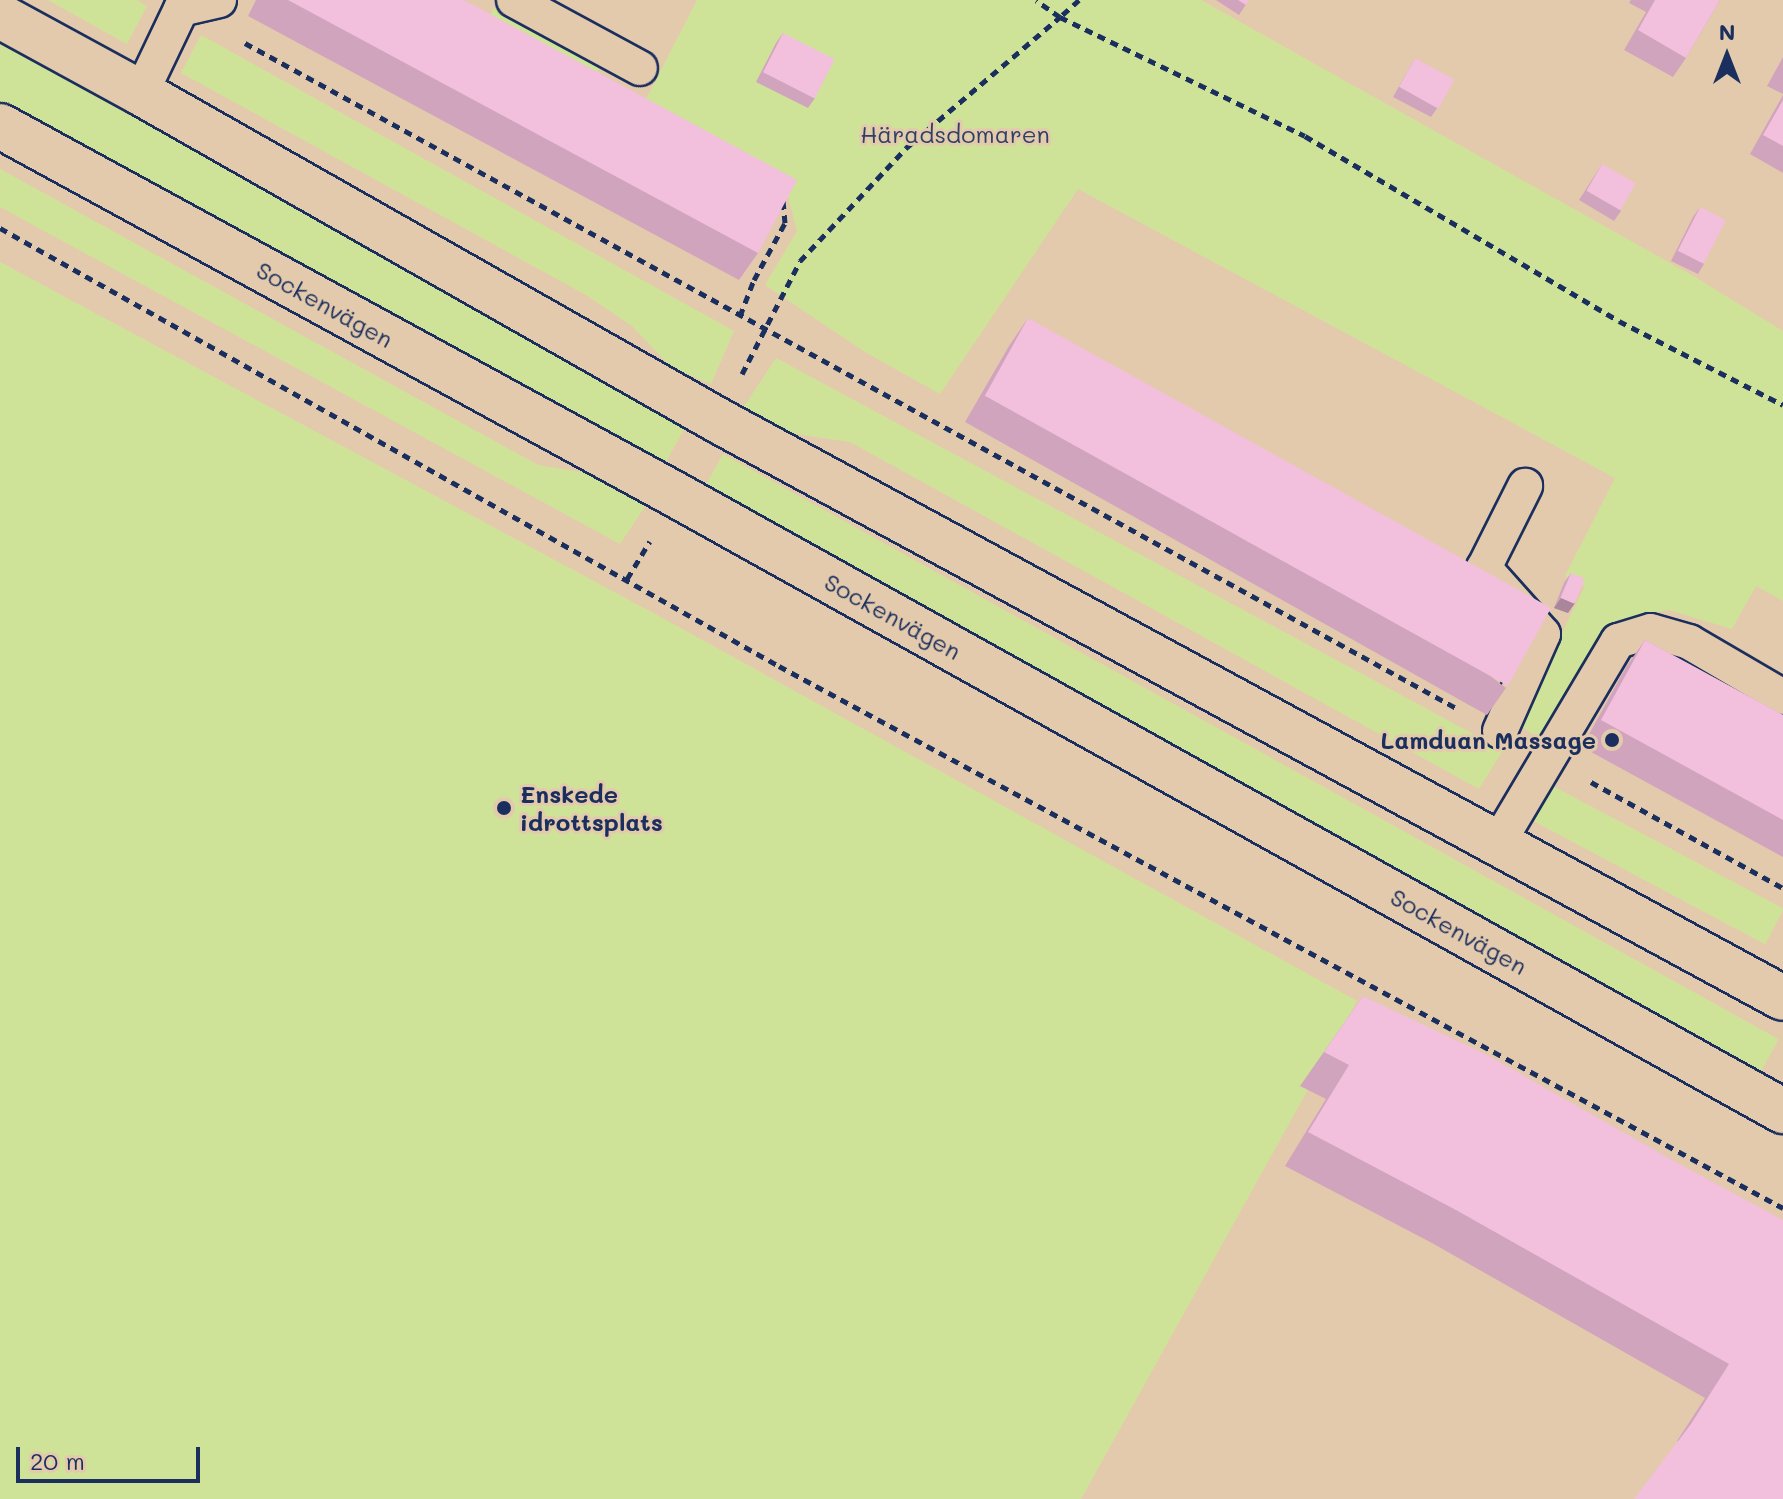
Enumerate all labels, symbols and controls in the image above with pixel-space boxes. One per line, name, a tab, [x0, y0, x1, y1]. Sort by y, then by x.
north arrow	[1687, 16, 1767, 96]
text: N	[1719, 17, 1735, 46]
park label: Häradsdomaren	[860, 120, 1050, 148]
street label: Sockenvägen	[252, 255, 398, 353]
street label: Sockenvägen	[820, 567, 966, 665]
place label: Lamduan Massage	[1381, 726, 1596, 754]
marker: Lamduan Massage	[1603, 731, 1621, 749]
place label: Enskede idrottsplats	[520, 780, 663, 836]
marker: Enskede idrottsplats	[495, 799, 513, 817]
street label: Sockenvägen	[1386, 882, 1532, 980]
scale bar	[20, 1431, 204, 1481]
text: 20 m	[30, 1445, 85, 1476]

